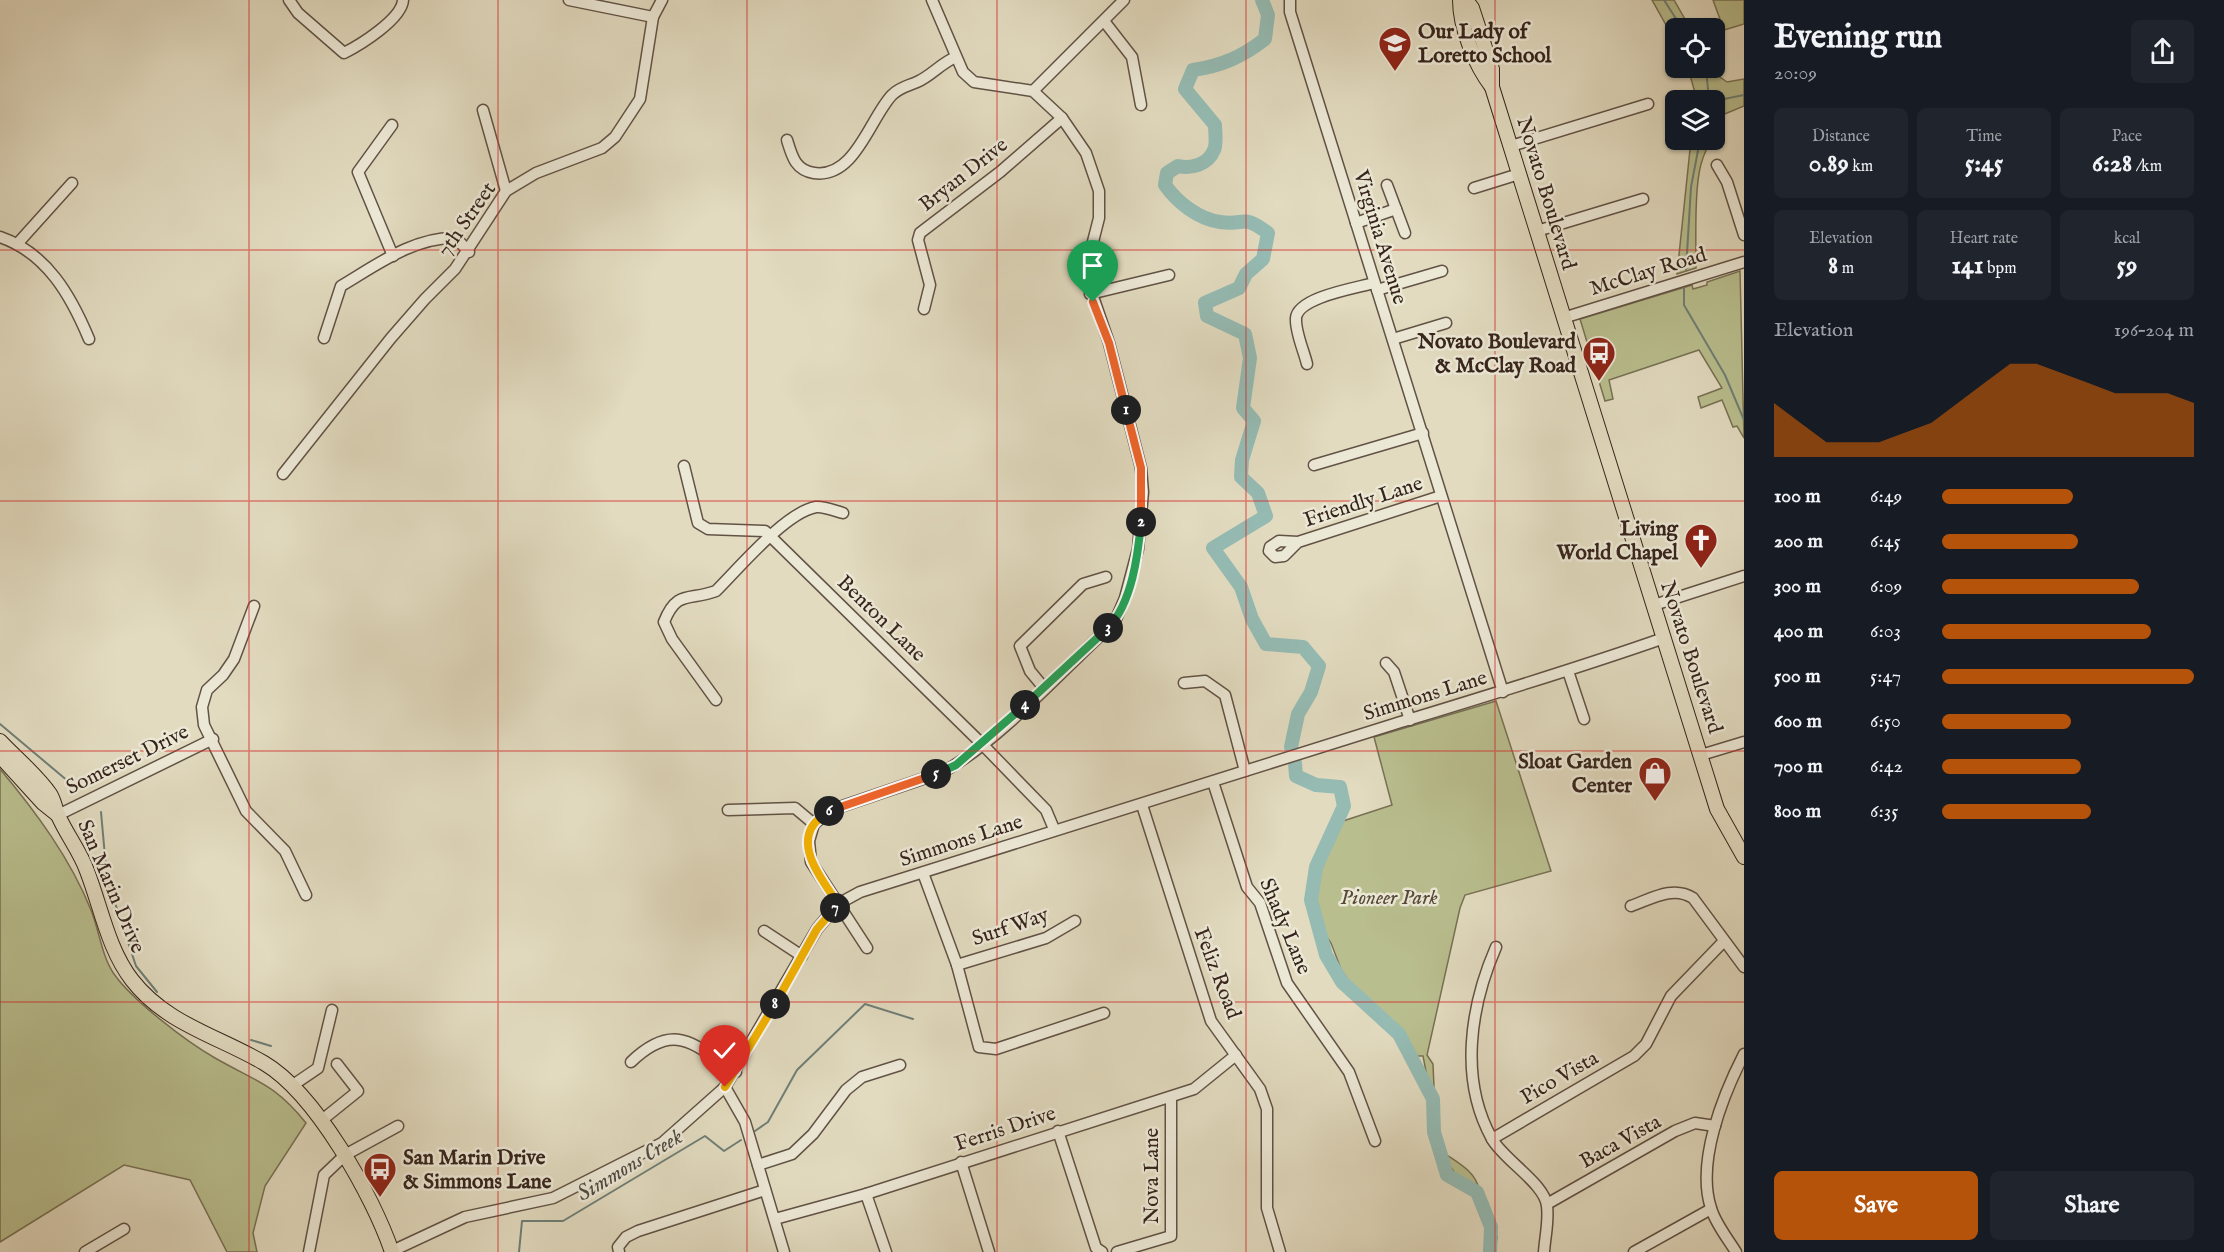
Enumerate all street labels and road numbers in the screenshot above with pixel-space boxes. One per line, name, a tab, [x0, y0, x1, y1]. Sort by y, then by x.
street label: Novato Boulevard	[1509, 114, 1582, 274]
street label: Bryan Drive	[914, 132, 1014, 218]
street label: Virginia Avenue	[1346, 166, 1413, 308]
street label: 7th Street	[432, 177, 503, 262]
street label: McClay Road	[1587, 242, 1711, 303]
street label: Friendly Lane	[1301, 470, 1427, 534]
street label: Benton Lane	[831, 570, 931, 669]
street label: Novato Boulevard	[1653, 578, 1728, 738]
street label: Simmons Lane	[1360, 665, 1491, 728]
street label: Somerset Drive	[62, 719, 194, 802]
street label: Simmons Lane	[896, 809, 1027, 874]
street label: San Marin Drive	[70, 816, 151, 958]
street label: Shady Lane	[1252, 874, 1317, 979]
street label: Surf Way	[969, 902, 1053, 953]
street label: Feliz Road	[1187, 924, 1247, 1024]
street label: Pico Vista	[1516, 1045, 1604, 1111]
street label: Ferris Drive	[951, 1100, 1060, 1158]
street label: Baca Vista	[1575, 1109, 1667, 1176]
street label: Nova Lane	[1139, 1127, 1166, 1224]

